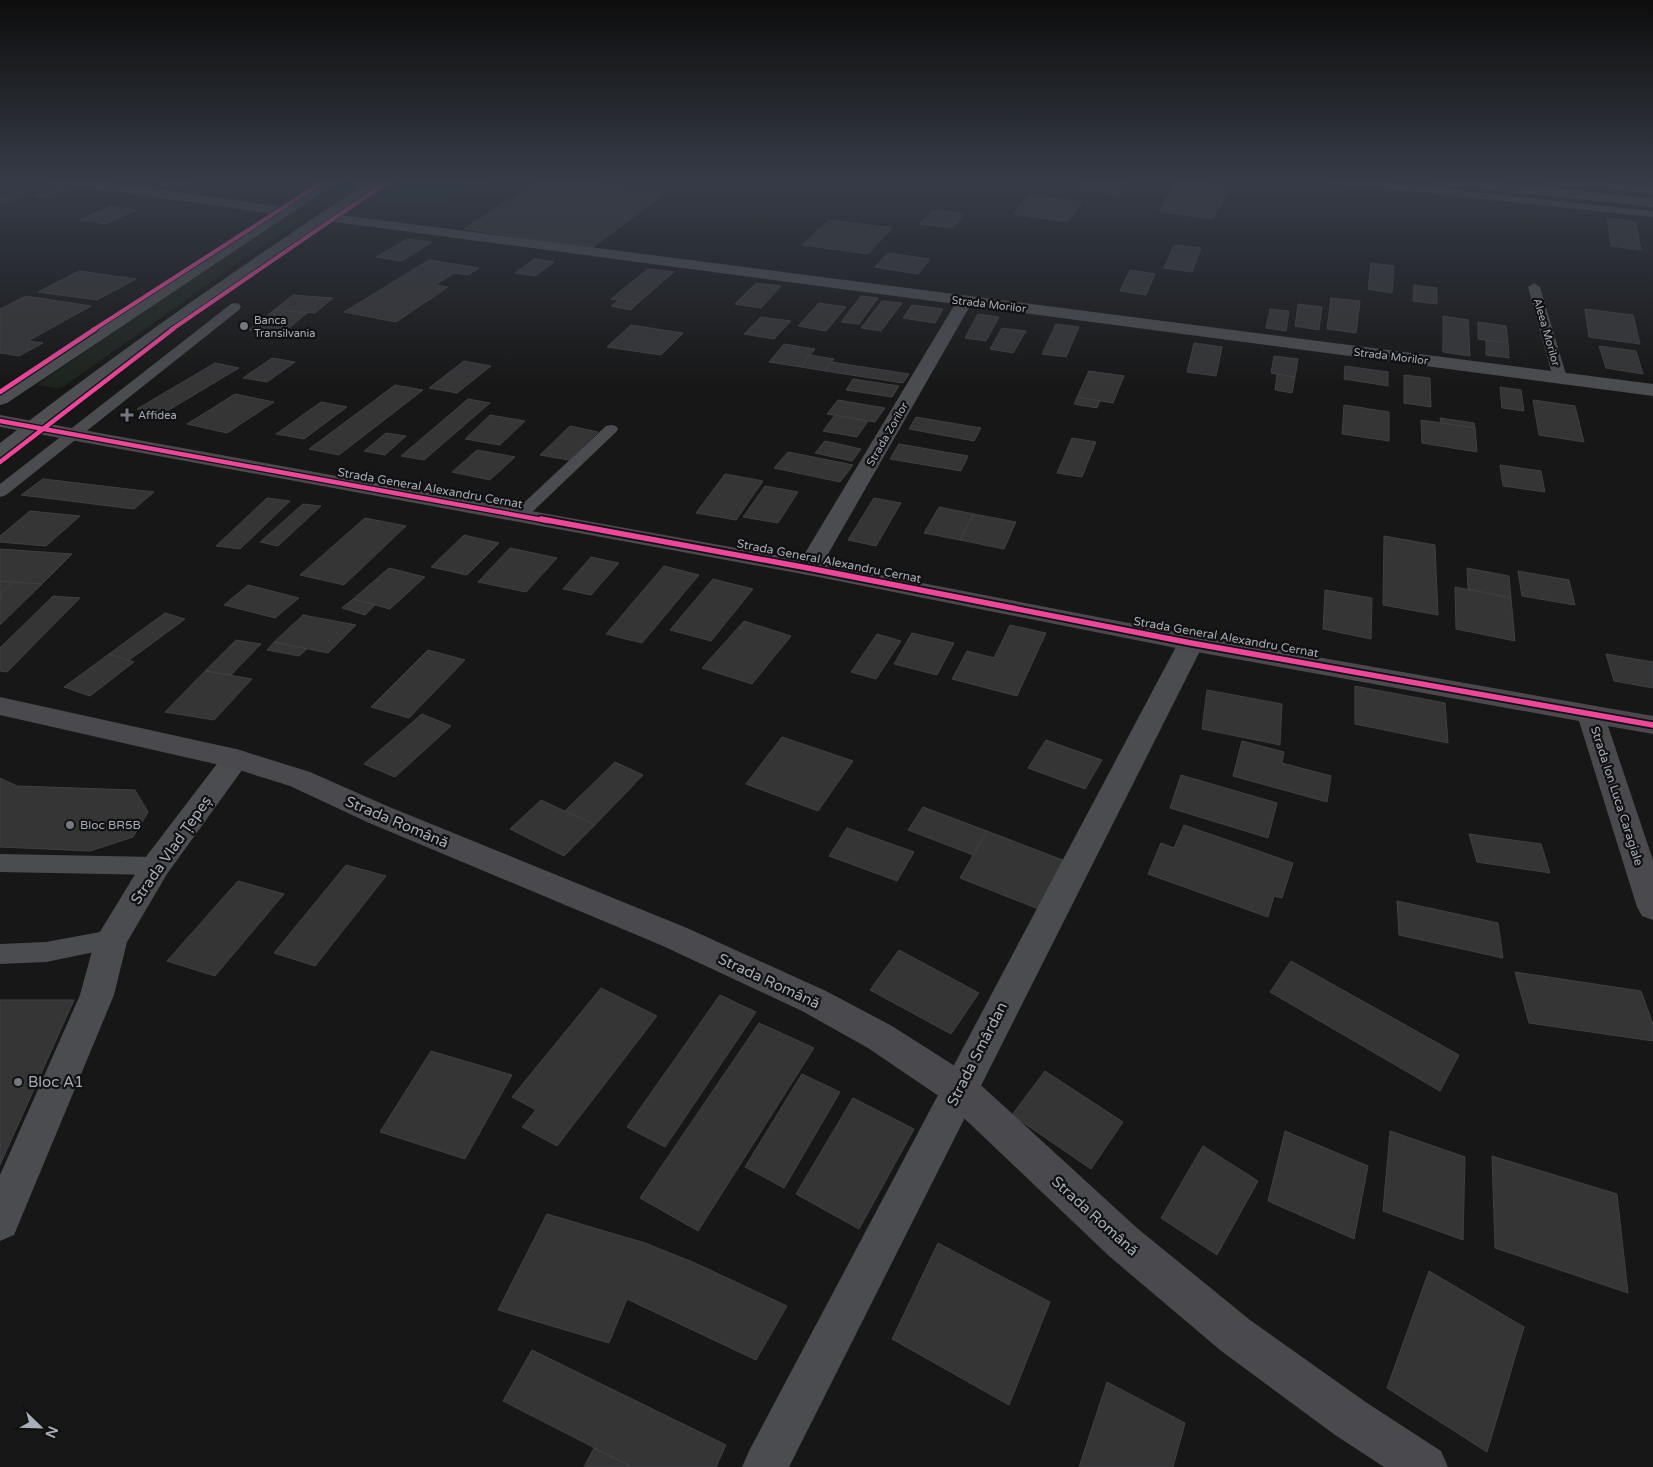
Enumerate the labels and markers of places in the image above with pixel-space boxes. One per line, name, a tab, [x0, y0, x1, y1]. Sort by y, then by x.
place label: Banca Transilvania	[254, 314, 315, 340]
marker: Banca Transilvania	[238, 320, 250, 332]
marker: Affidea	[120, 408, 134, 422]
place label: Affidea	[138, 409, 177, 422]
place label: Bloc BR5B	[80, 818, 141, 832]
marker: Bloc BR5B	[64, 819, 76, 831]
place label: Bloc A1	[28, 1073, 84, 1091]
marker: Bloc A1	[12, 1076, 24, 1088]

